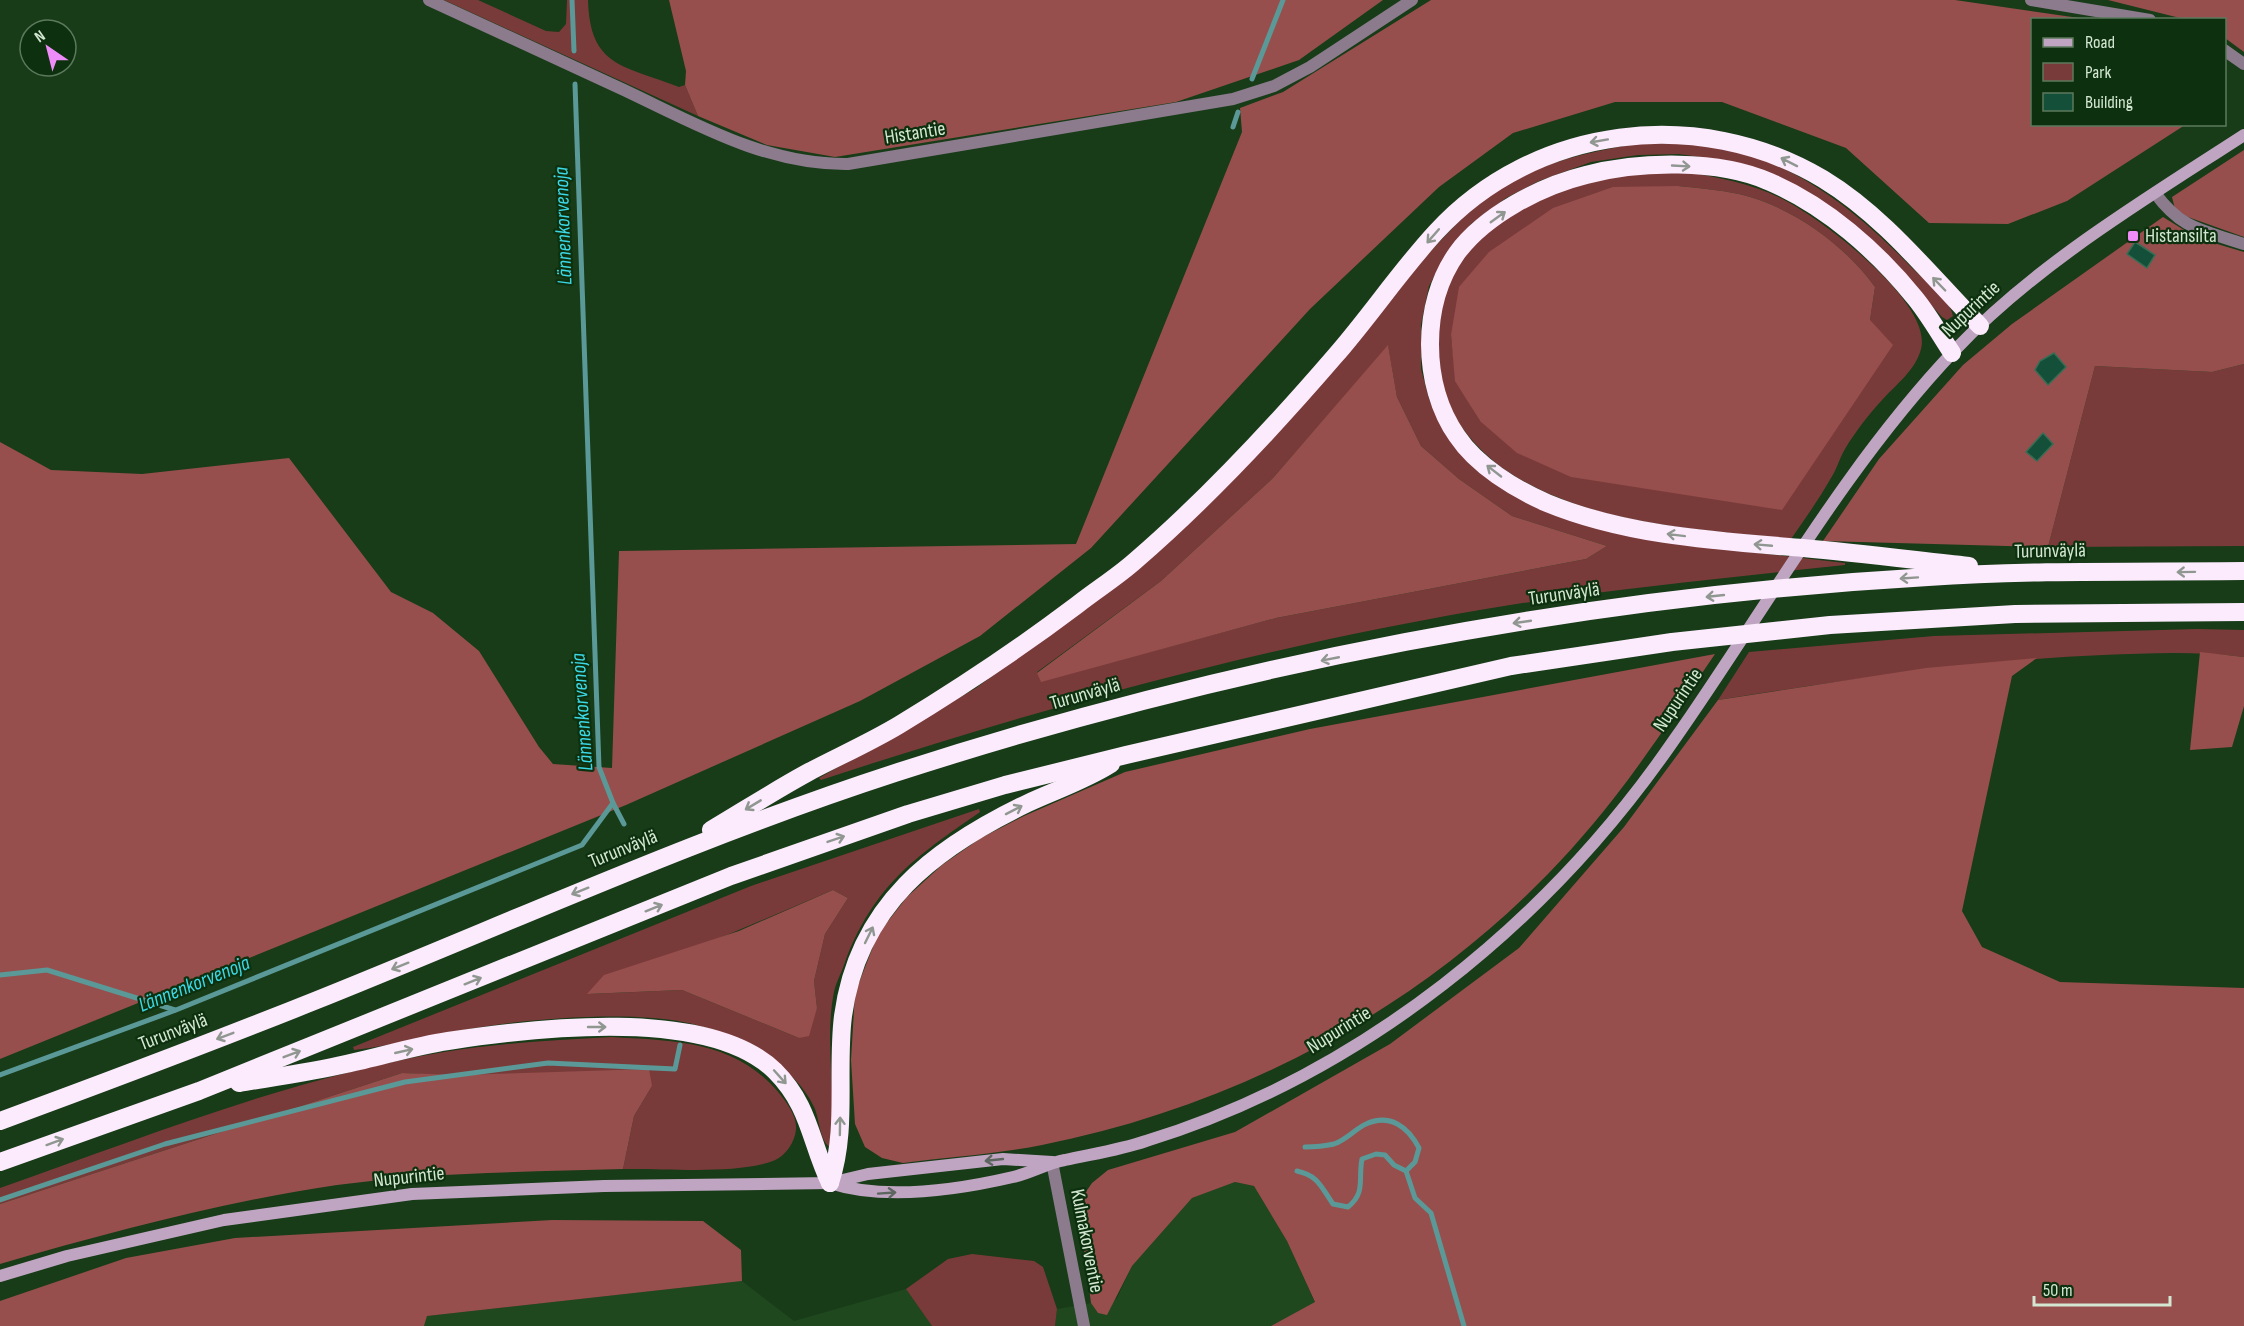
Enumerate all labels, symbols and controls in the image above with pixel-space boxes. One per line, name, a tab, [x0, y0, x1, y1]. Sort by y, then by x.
north arrow	[18, 18, 78, 78]
legend	[2031, 18, 2226, 126]
text: N	[31, 27, 49, 47]
text: Road	[2085, 32, 2115, 53]
text: Park	[2085, 62, 2111, 83]
text: Building	[2085, 92, 2133, 113]
street label: Histantie	[883, 116, 947, 150]
one-way arrow	[1589, 135, 1609, 146]
one-way arrow	[1781, 156, 1798, 168]
one-way arrow	[1671, 161, 1691, 172]
water label: Lännenkorvenoja	[548, 166, 578, 285]
one-way arrow	[1489, 210, 1505, 223]
place label: Histansilta	[2145, 224, 2217, 248]
one-way arrow	[1426, 228, 1440, 243]
marker: Histansilta	[2126, 229, 2140, 243]
one-way arrow	[1932, 276, 1946, 291]
street label: Nupurintie	[1937, 276, 2005, 342]
one-way arrow	[1486, 465, 1502, 478]
one-way arrow	[1666, 529, 1686, 540]
street label: Turunväylä	[2014, 538, 2086, 564]
one-way arrow	[1754, 539, 1774, 550]
one-way arrow	[2176, 566, 2196, 578]
one-way arrow	[1900, 573, 1920, 584]
street label: Turunväylä	[1527, 577, 1601, 611]
one-way arrow	[1705, 591, 1725, 602]
one-way arrow	[1512, 617, 1532, 628]
water label: Lännenkorvenoja	[565, 652, 599, 772]
one-way arrow	[1321, 654, 1340, 665]
street label: Nupurintie	[1648, 664, 1708, 736]
street label: Turunväylä	[1047, 673, 1123, 715]
one-way arrow	[745, 799, 762, 811]
one-way arrow	[1004, 804, 1022, 816]
street label: Turunväylä	[585, 824, 661, 874]
one-way arrow	[827, 833, 845, 844]
one-way arrow	[571, 886, 589, 897]
one-way arrow	[644, 902, 663, 913]
one-way arrow	[863, 927, 875, 945]
water label: Lännenkorvenoja	[135, 950, 254, 1018]
one-way arrow	[391, 961, 409, 972]
one-way arrow	[464, 975, 482, 986]
street label: Nupurintie	[1302, 1001, 1376, 1059]
street label: Turunväylä	[135, 1008, 211, 1056]
one-way arrow	[587, 1021, 606, 1033]
one-way arrow	[216, 1031, 234, 1042]
one-way arrow	[394, 1044, 413, 1056]
one-way arrow	[283, 1048, 301, 1059]
one-way arrow	[773, 1069, 787, 1084]
one-way arrow	[834, 1116, 846, 1136]
one-way arrow	[45, 1136, 64, 1147]
one-way arrow	[984, 1155, 1004, 1166]
street label: Nupurintie	[372, 1161, 446, 1193]
one-way arrow	[877, 1187, 897, 1198]
street label: Kulmakorventie	[1065, 1187, 1109, 1295]
scale bar	[2034, 1269, 2170, 1307]
text: 50 m	[2043, 1280, 2073, 1301]

